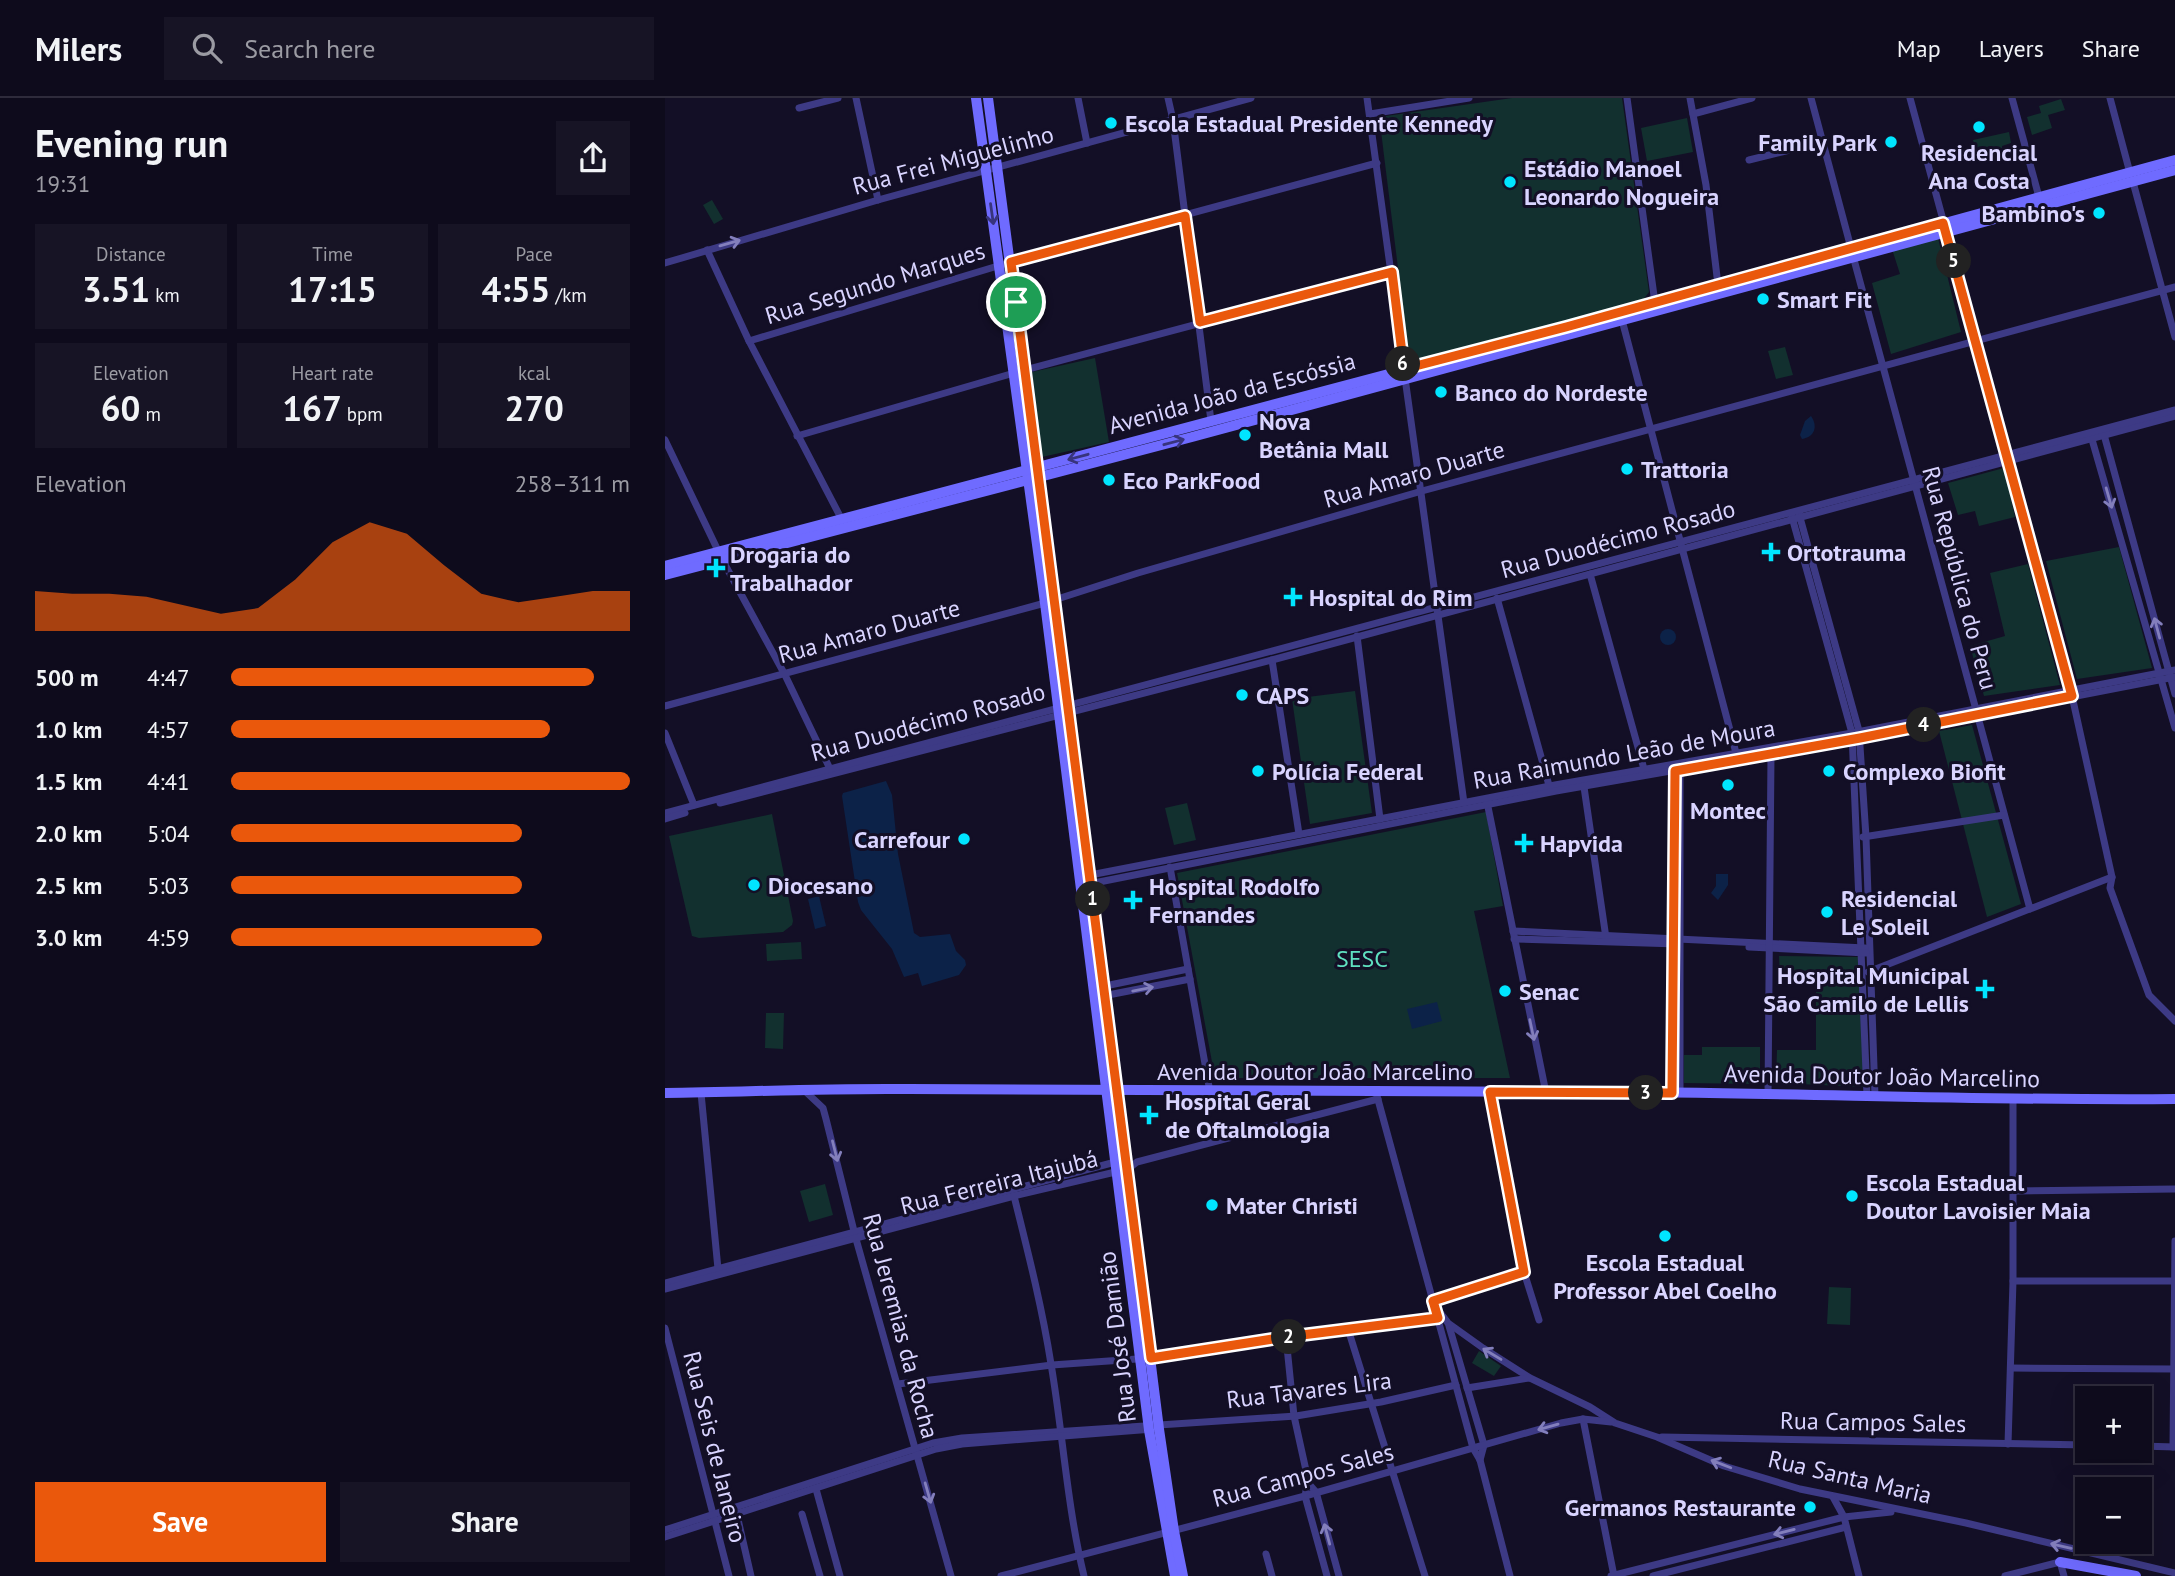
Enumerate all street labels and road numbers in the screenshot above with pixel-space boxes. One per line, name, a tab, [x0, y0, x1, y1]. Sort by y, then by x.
street label: Rua Frei Miguelinho	[849, 118, 1057, 202]
street label: Rua Segundo Marques	[761, 235, 989, 331]
street label: Avenida João da Escóssia	[1105, 345, 1359, 441]
street label: Rua Amaro Duarte	[1320, 433, 1508, 515]
street label: Rua República do Peru	[1915, 463, 2005, 693]
street label: Rua Duodécimo Rosado	[1497, 493, 1739, 585]
street label: Rua Amaro Duarte	[775, 592, 963, 670]
street label: Rua Duodécimo Rosado	[807, 676, 1049, 768]
street label: Rua Raimundo Leão de Moura	[1471, 712, 1777, 796]
street label: Avenida Doutor João Marcelino	[1157, 1056, 1473, 1087]
street label: Avenida Doutor João Marcelino	[1724, 1058, 2040, 1094]
street label: Rua Ferreira Itajubá	[897, 1142, 1101, 1222]
street label: Rua Jeremias da Rocha	[856, 1210, 946, 1442]
street label: Rua José Damião	[1091, 1250, 1143, 1424]
street label: Rua Seis de Janeiro	[676, 1348, 754, 1546]
street label: Rua Tavares Lira	[1224, 1364, 1394, 1416]
street label: Rua Campos Sales	[1780, 1405, 1966, 1439]
street label: Rua Campos Sales	[1209, 1436, 1397, 1514]
street label: Rua Santa Maria	[1765, 1443, 1935, 1511]

